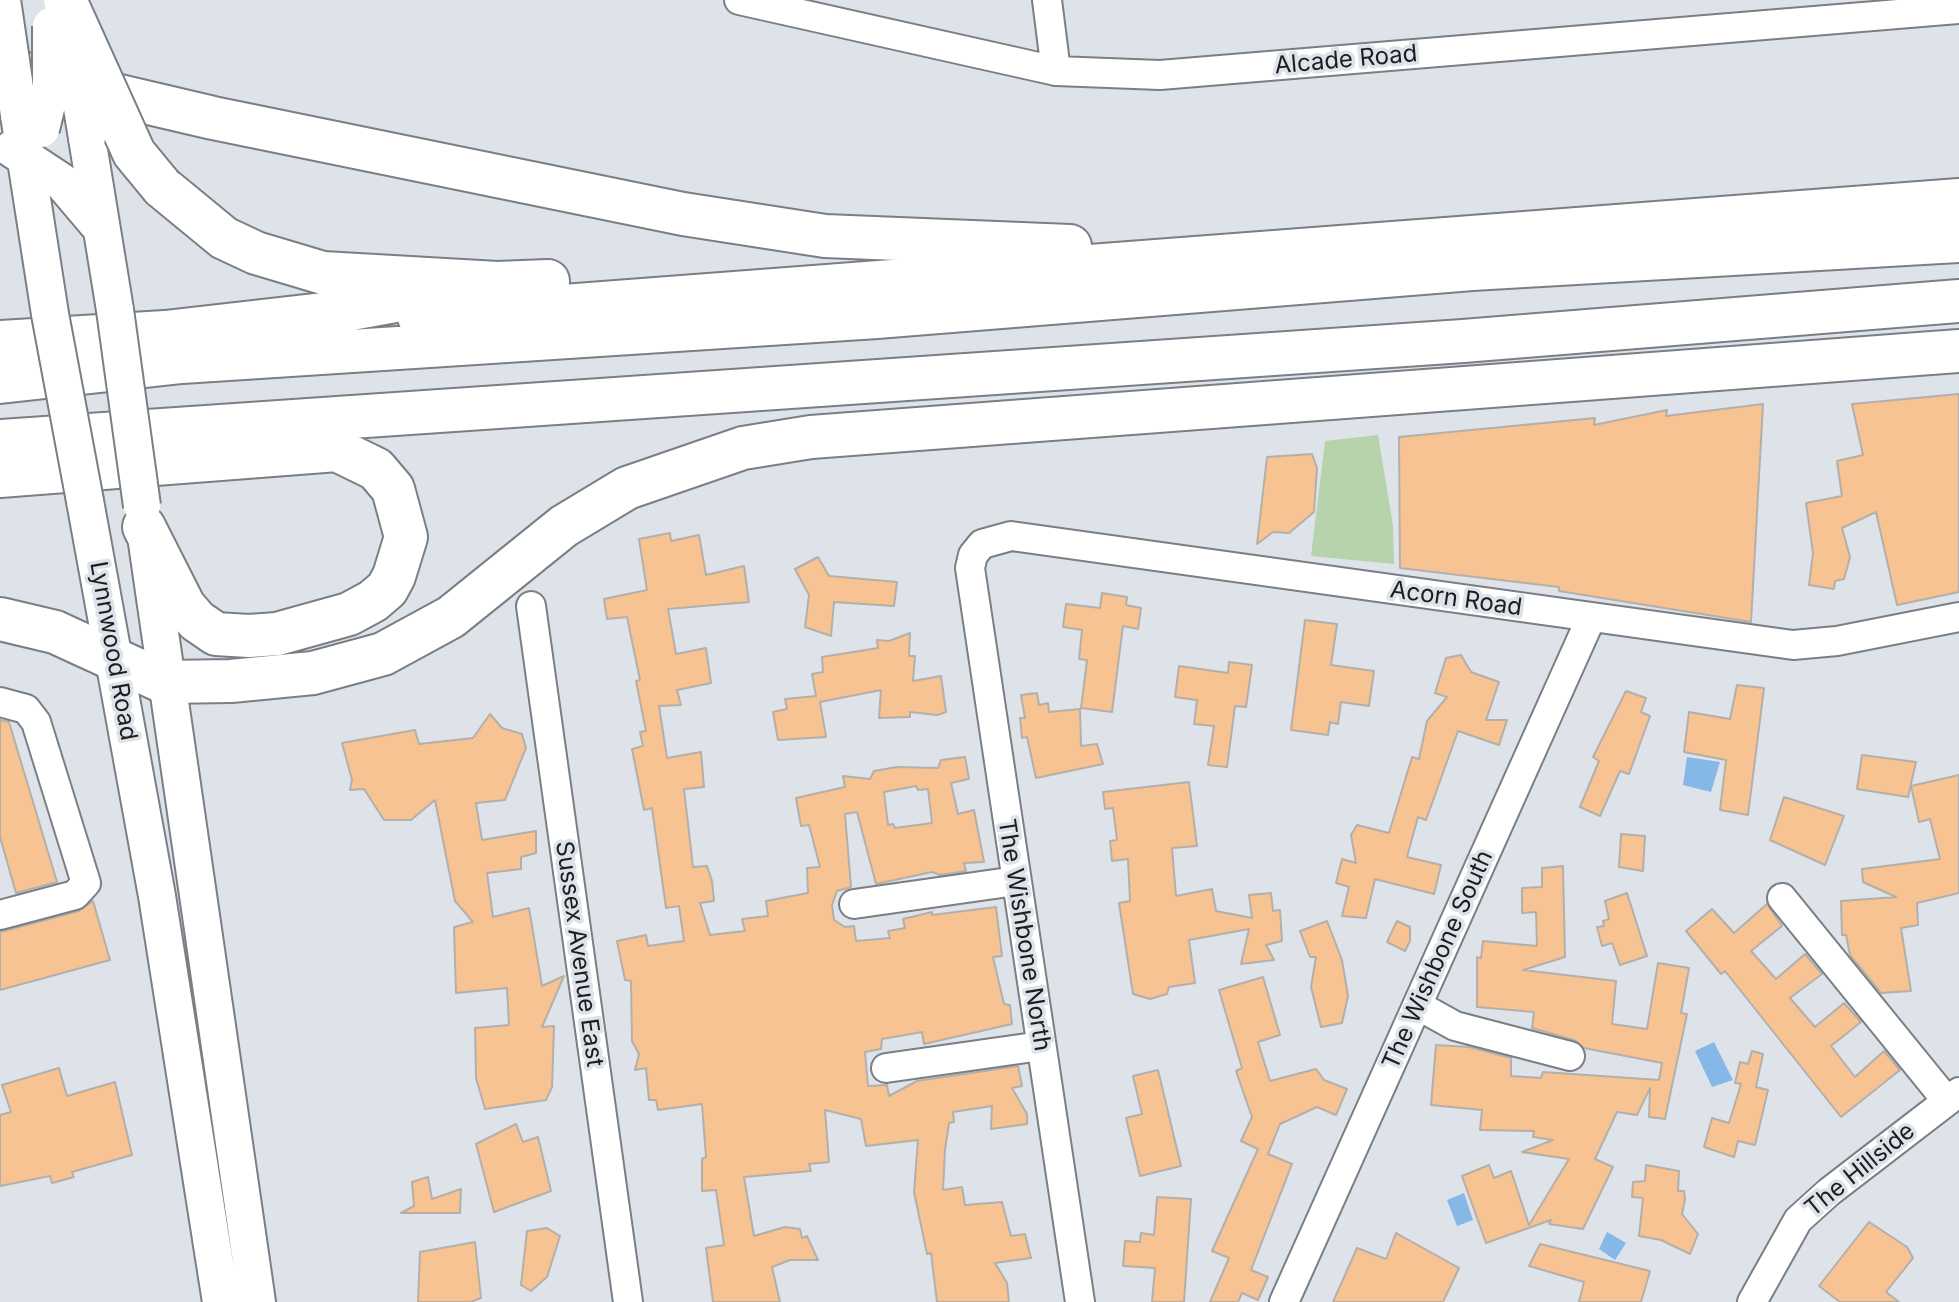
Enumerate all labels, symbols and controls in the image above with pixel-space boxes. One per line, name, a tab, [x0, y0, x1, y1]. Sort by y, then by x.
street label: Alcade Road	[1273, 39, 1419, 81]
street label: Lynnwood Road	[83, 559, 143, 743]
street label: Acorn Road	[1388, 575, 1524, 623]
street label: The Wishbone North	[991, 817, 1057, 1053]
street label: Sussex Avenue East	[549, 839, 609, 1069]
street label: The Wishbone South	[1377, 846, 1499, 1074]
street label: The Hillside	[1799, 1117, 1921, 1223]

